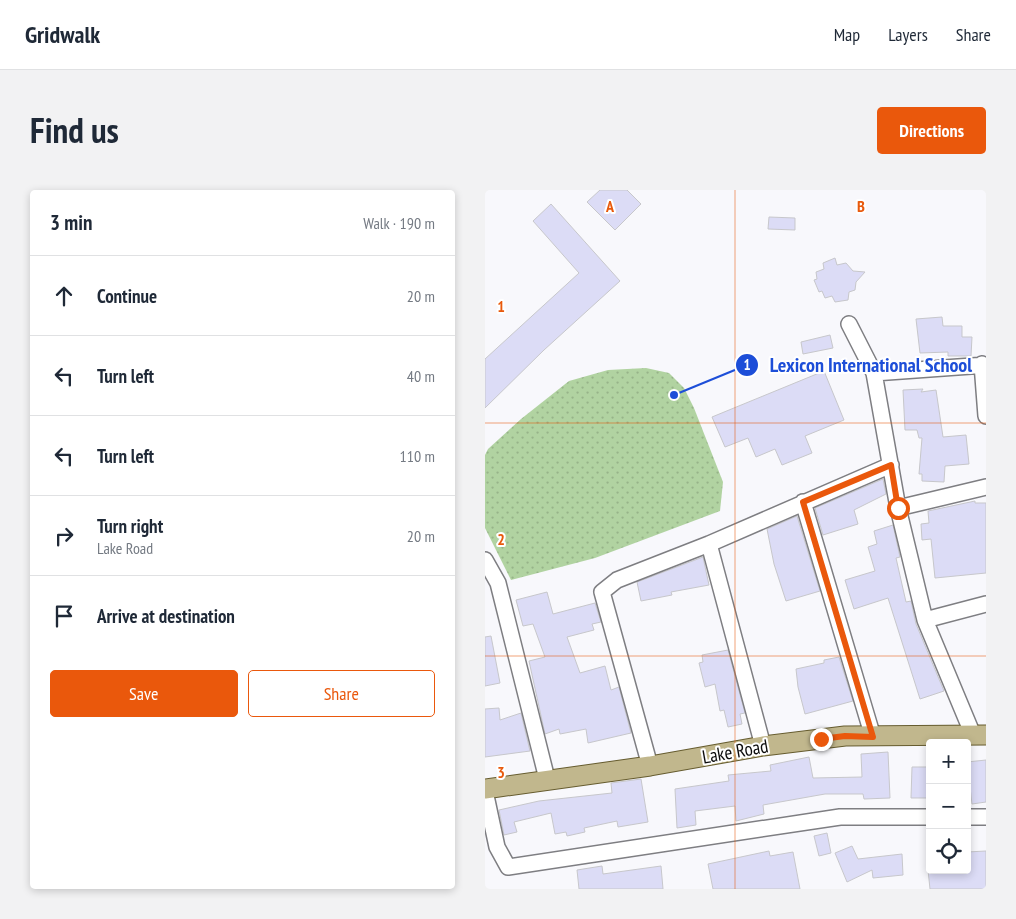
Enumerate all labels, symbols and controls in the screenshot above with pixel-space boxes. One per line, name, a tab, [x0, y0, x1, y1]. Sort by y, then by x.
text: Gridwalk	[25, 19, 100, 50]
text: Map	[834, 23, 860, 46]
text: Layers	[888, 23, 928, 46]
text: Share	[956, 23, 991, 46]
text: Find us	[30, 107, 119, 153]
button: Directions	[877, 107, 986, 154]
text: A	[605, 196, 615, 216]
text: B	[857, 196, 865, 216]
text: 3 min	[50, 209, 92, 236]
text: Walk · 190 m	[363, 213, 435, 233]
icon: ahead	[50, 282, 78, 310]
text: Continue	[97, 284, 157, 308]
text: 20 m	[407, 286, 435, 306]
text: 1	[497, 296, 505, 316]
callout: Lexicon International School	[734, 347, 982, 382]
text: Lexicon International School	[770, 352, 972, 378]
text: 1	[743, 355, 751, 374]
icon: left	[50, 362, 78, 390]
text: Turn left	[97, 364, 154, 388]
text: 40 m	[407, 366, 435, 386]
icon: left	[50, 442, 78, 470]
text: Turn left	[97, 444, 154, 468]
text: 110 m	[400, 446, 435, 466]
route start	[887, 497, 910, 520]
text: Turn right	[97, 514, 163, 538]
icon: right	[50, 522, 78, 550]
text: 20 m	[407, 526, 435, 546]
text: 2	[497, 529, 505, 549]
text: Lake Road	[97, 538, 153, 558]
icon: arrive	[50, 602, 78, 630]
text: Arrive at destination	[97, 604, 235, 628]
button: Save	[50, 670, 238, 717]
button: Share	[248, 670, 435, 717]
route end	[810, 728, 833, 751]
street label: Lake Road	[700, 733, 770, 769]
map controls	[926, 739, 971, 874]
button: +	[926, 739, 971, 784]
text: 3	[497, 762, 505, 782]
button: −	[926, 784, 971, 829]
button: locate	[926, 829, 971, 874]

